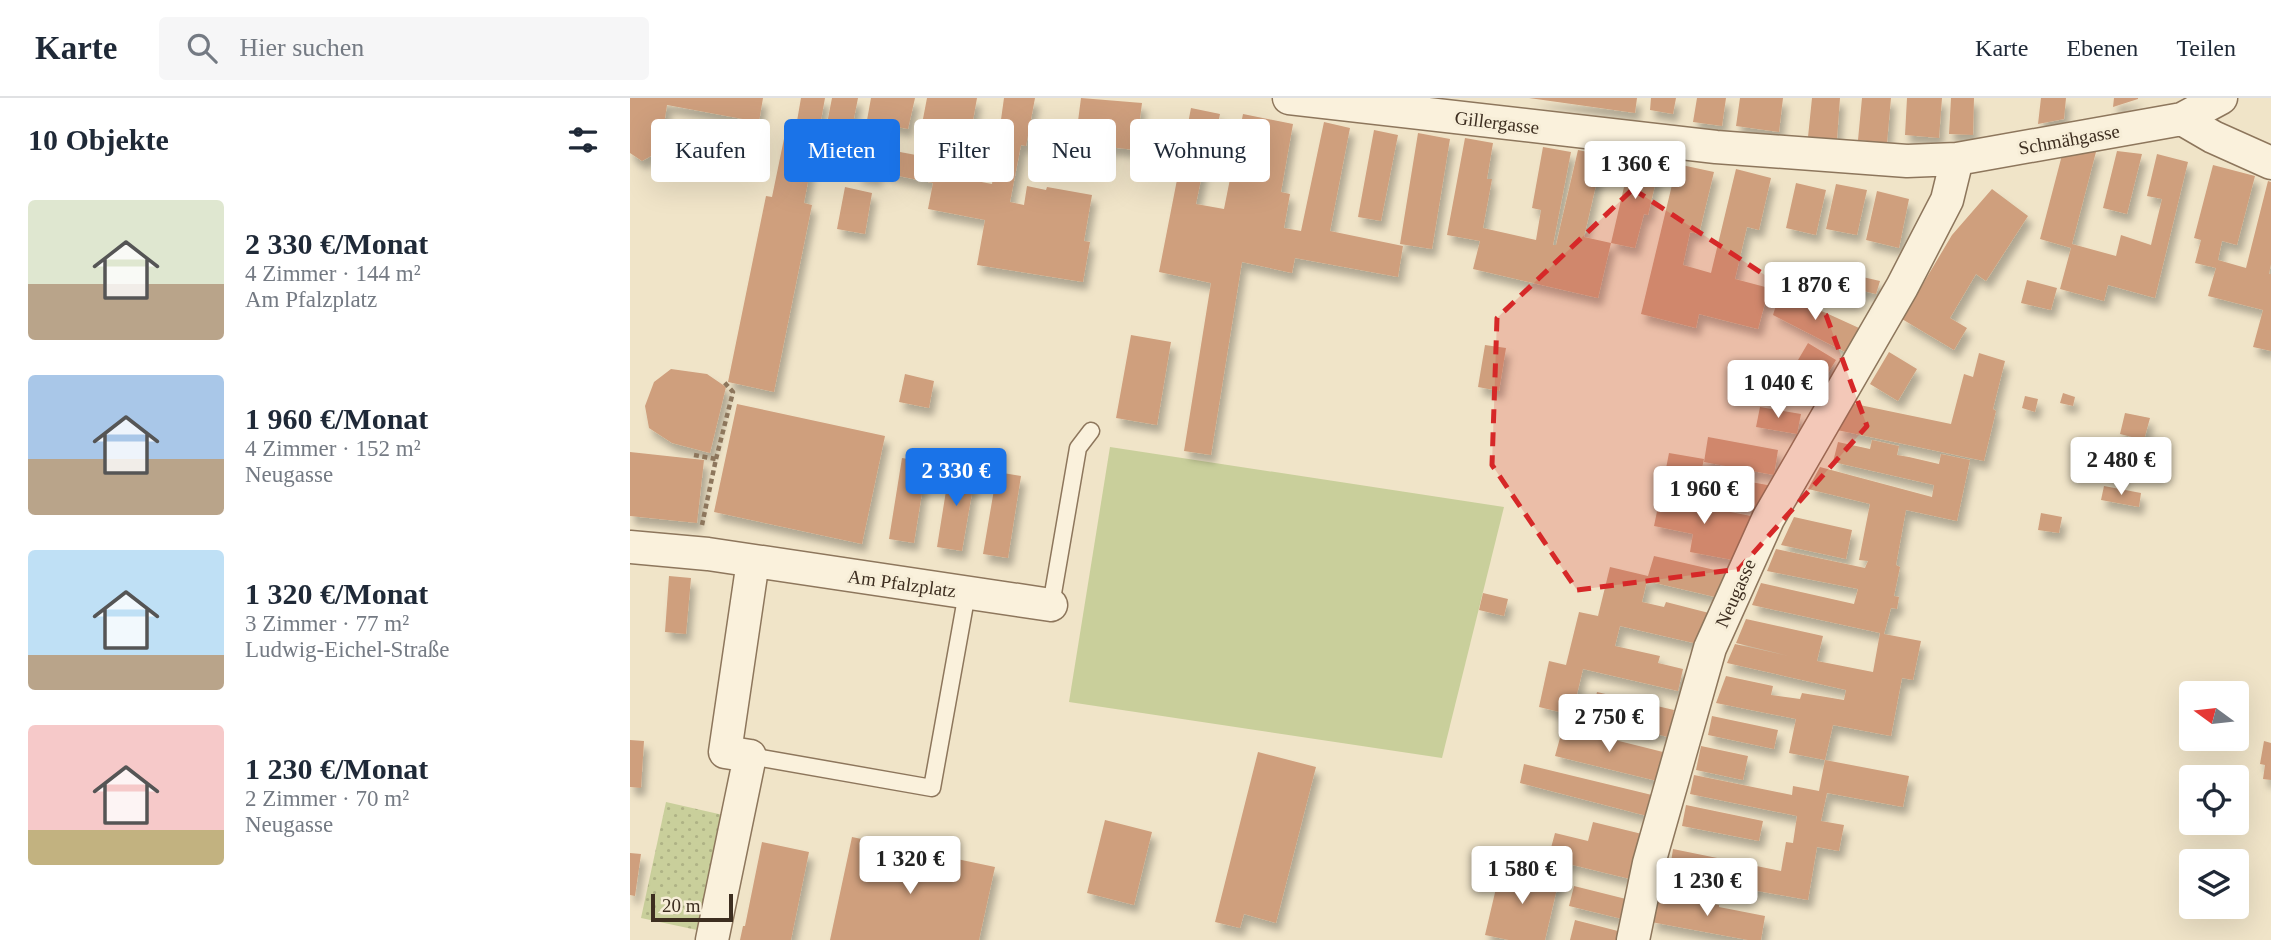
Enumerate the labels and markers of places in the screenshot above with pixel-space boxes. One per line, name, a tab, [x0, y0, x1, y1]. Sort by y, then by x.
pin: 1 360 €	[1570, 141, 1700, 201]
pin: 1 870 €	[1750, 262, 1880, 322]
pin: 1 040 €	[1713, 360, 1843, 420]
pin: 2 480 €	[2056, 438, 2186, 497]
pin: 2 330 €	[891, 448, 1021, 508]
pin: 1 960 €	[1639, 466, 1769, 526]
pin: 2 750 €	[1544, 694, 1674, 754]
pin: 1 320 €	[845, 836, 975, 896]
pin: 1 580 €	[1457, 846, 1587, 906]
pin: 1 230 €	[1642, 858, 1772, 918]

